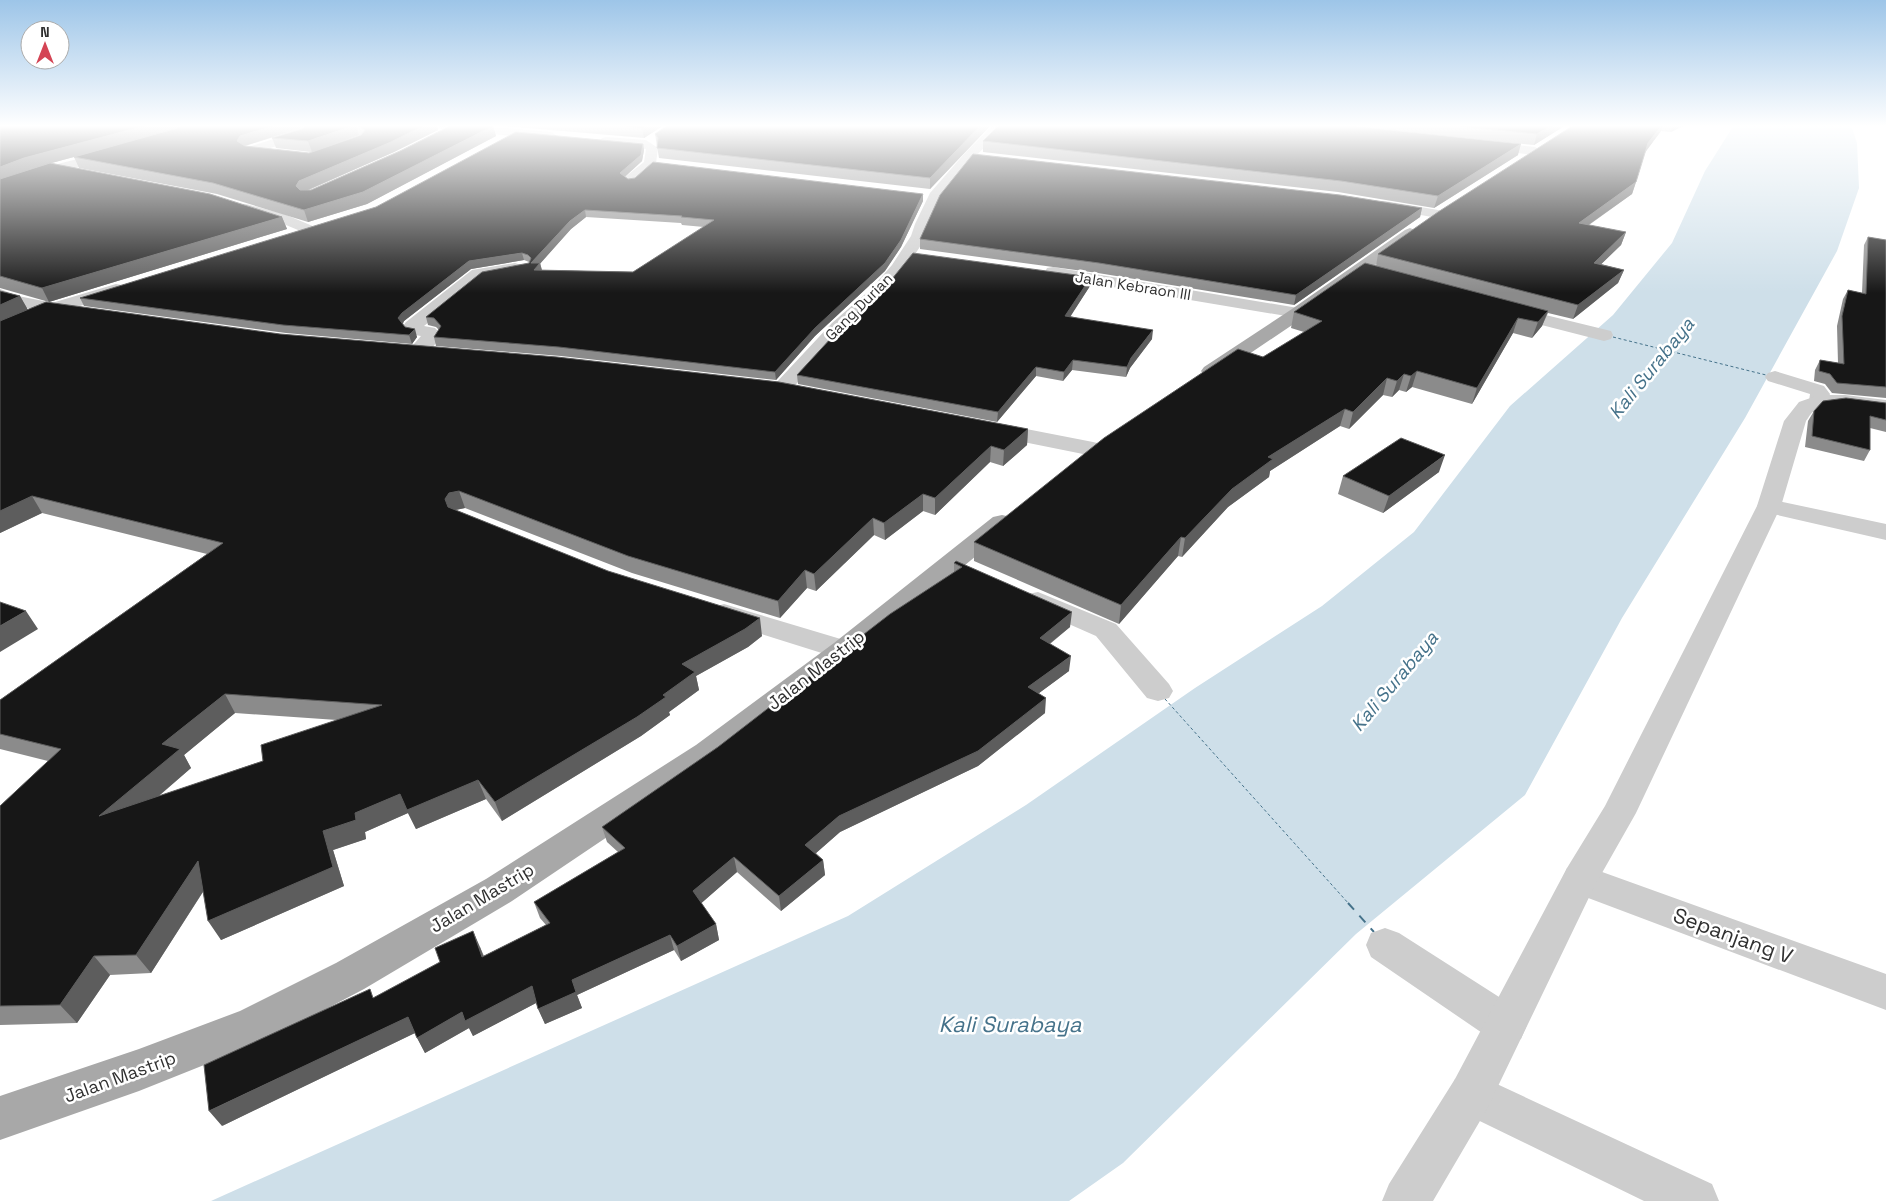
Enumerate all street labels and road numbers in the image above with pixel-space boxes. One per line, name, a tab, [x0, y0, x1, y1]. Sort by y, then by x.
street label: Jalan Kebraon III	[1074, 267, 1192, 304]
street label: Gang Durian	[821, 269, 896, 344]
street label: Jalan Mastrip	[762, 624, 869, 715]
street label: Jalan Mastrip	[426, 858, 538, 938]
street label: Sepanjang V	[1670, 901, 1797, 970]
street label: Jalan Mastrip	[61, 1046, 179, 1107]

